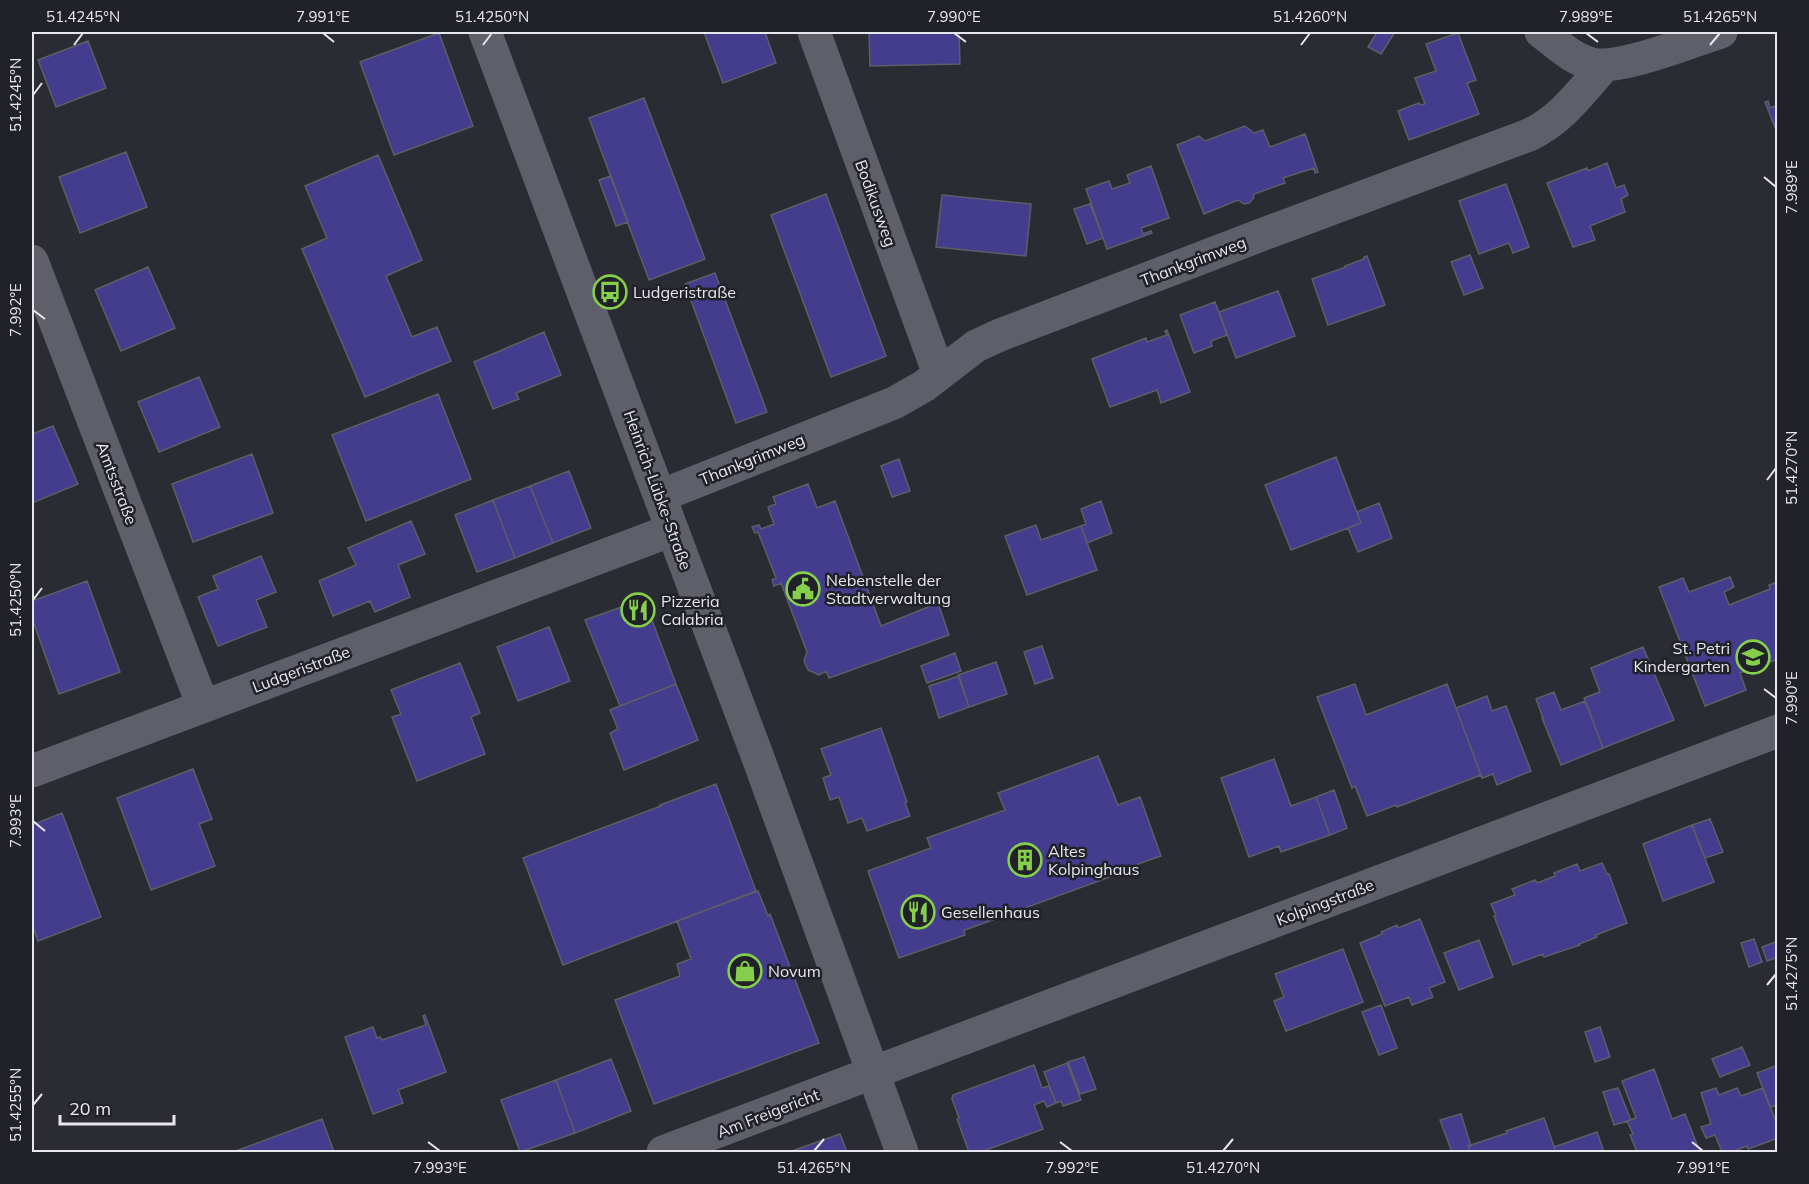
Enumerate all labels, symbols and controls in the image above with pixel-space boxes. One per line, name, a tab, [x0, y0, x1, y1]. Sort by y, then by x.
text: 51.4245°N	[46, 7, 120, 26]
text: 7.991°E	[296, 7, 350, 26]
text: 51.4250°N	[455, 7, 529, 26]
text: 7.990°E	[927, 7, 981, 26]
text: 51.4260°N	[1273, 7, 1347, 26]
text: 7.989°E	[1559, 7, 1613, 26]
text: 51.4265°N	[1683, 7, 1757, 26]
text: 51.4245°N	[6, 58, 25, 132]
street label: Bodikusweg	[851, 157, 901, 249]
text: 7.989°E	[1782, 160, 1801, 214]
street label: Thankgrimweg	[1137, 232, 1249, 290]
bus stop icon: Ludgeristraße	[592, 274, 628, 310]
place label: Ludgeristraße	[633, 282, 736, 302]
text: 7.992°E	[6, 283, 25, 337]
street label: Heinrich-Lübke-Straße	[620, 407, 696, 573]
street label: Thankgrimweg	[697, 429, 807, 489]
text: 51.4270°N	[1782, 431, 1801, 505]
street label: Amtsstraße	[92, 439, 142, 527]
text: 51.4250°N	[6, 563, 25, 637]
place label: Nebenstelle der Stadtverwaltung	[826, 570, 951, 608]
public building icon: Nebenstelle der Stadtverwaltung	[785, 571, 821, 607]
place label: Pizzeria Calabria	[661, 591, 724, 629]
restaurant icon: Pizzeria Calabria	[620, 592, 656, 628]
place label: St. Petri Kindergarten	[1634, 638, 1730, 676]
school or university icon: St. Petri Kindergarten	[1735, 639, 1771, 675]
street label: Ludgeristraße	[249, 641, 353, 697]
text: 7.990°E	[1782, 671, 1801, 725]
text: 7.993°E	[6, 794, 25, 848]
place label: Altes Kolpinghaus	[1048, 841, 1140, 879]
building icon: Altes Kolpinghaus	[1007, 842, 1043, 878]
street label: Kolpingstraße	[1273, 874, 1377, 930]
restaurant icon: Gesellenhaus	[900, 894, 936, 930]
place label: Gesellenhaus	[941, 902, 1040, 922]
text: 51.4275°N	[1782, 937, 1801, 1011]
shop icon: Novum	[727, 953, 763, 989]
place label: Novum	[768, 961, 821, 981]
text: 51.4255°N	[6, 1068, 25, 1142]
street label: Am Freigericht	[714, 1084, 822, 1142]
scale bar	[60, 1088, 174, 1126]
text: 20 m	[69, 1097, 111, 1120]
text: 7.993°E	[413, 1158, 467, 1177]
text: 51.4265°N	[777, 1158, 851, 1177]
text: 7.992°E	[1045, 1158, 1099, 1177]
text: 51.4270°N	[1186, 1158, 1260, 1177]
text: 7.991°E	[1676, 1158, 1730, 1177]

